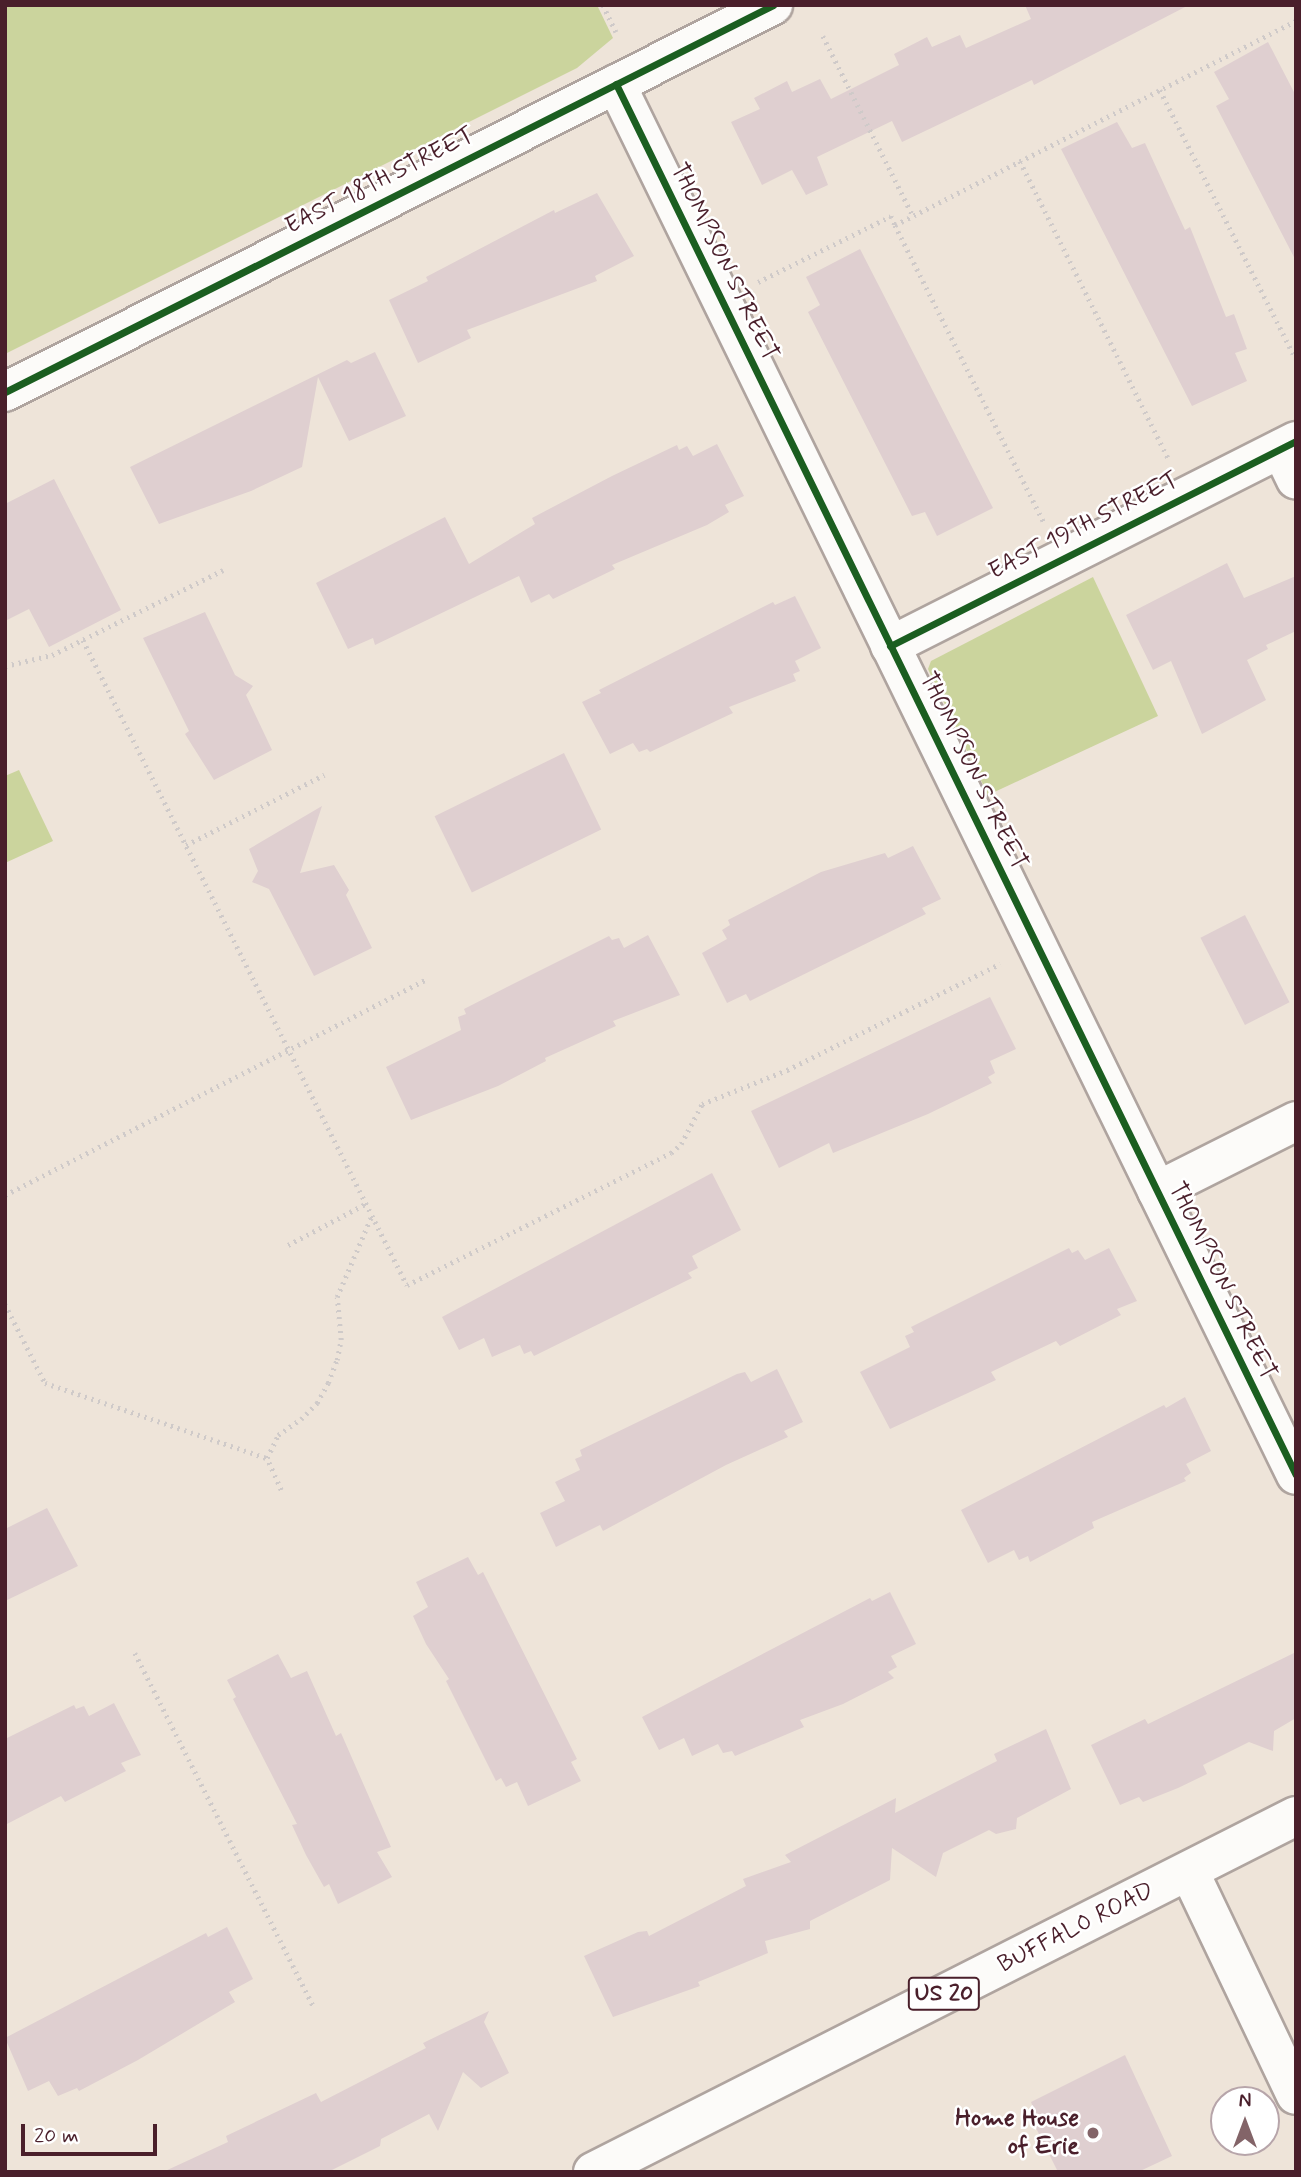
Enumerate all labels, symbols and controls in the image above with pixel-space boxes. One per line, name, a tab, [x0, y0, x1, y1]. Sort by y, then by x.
street label: EAST 18TH STREET	[279, 120, 481, 242]
street label: THOMPSON STREET	[664, 159, 784, 365]
street label: EAST 19TH STREET	[983, 465, 1185, 587]
street label: THOMPSON STREET	[913, 668, 1033, 874]
street label: THOMPSON STREET	[1162, 1178, 1282, 1384]
street label: BUFFALO ROAD	[994, 1877, 1158, 1979]
road number: US 20	[907, 1974, 981, 2013]
north arrow	[1210, 2086, 1280, 2156]
text: N	[1239, 2089, 1251, 2114]
place label: Home House of Erie	[956, 2105, 1079, 2161]
scale bar	[24, 2110, 161, 2154]
text: 20 m	[34, 2122, 79, 2150]
marker: Home House of Erie	[1085, 2125, 1101, 2141]

